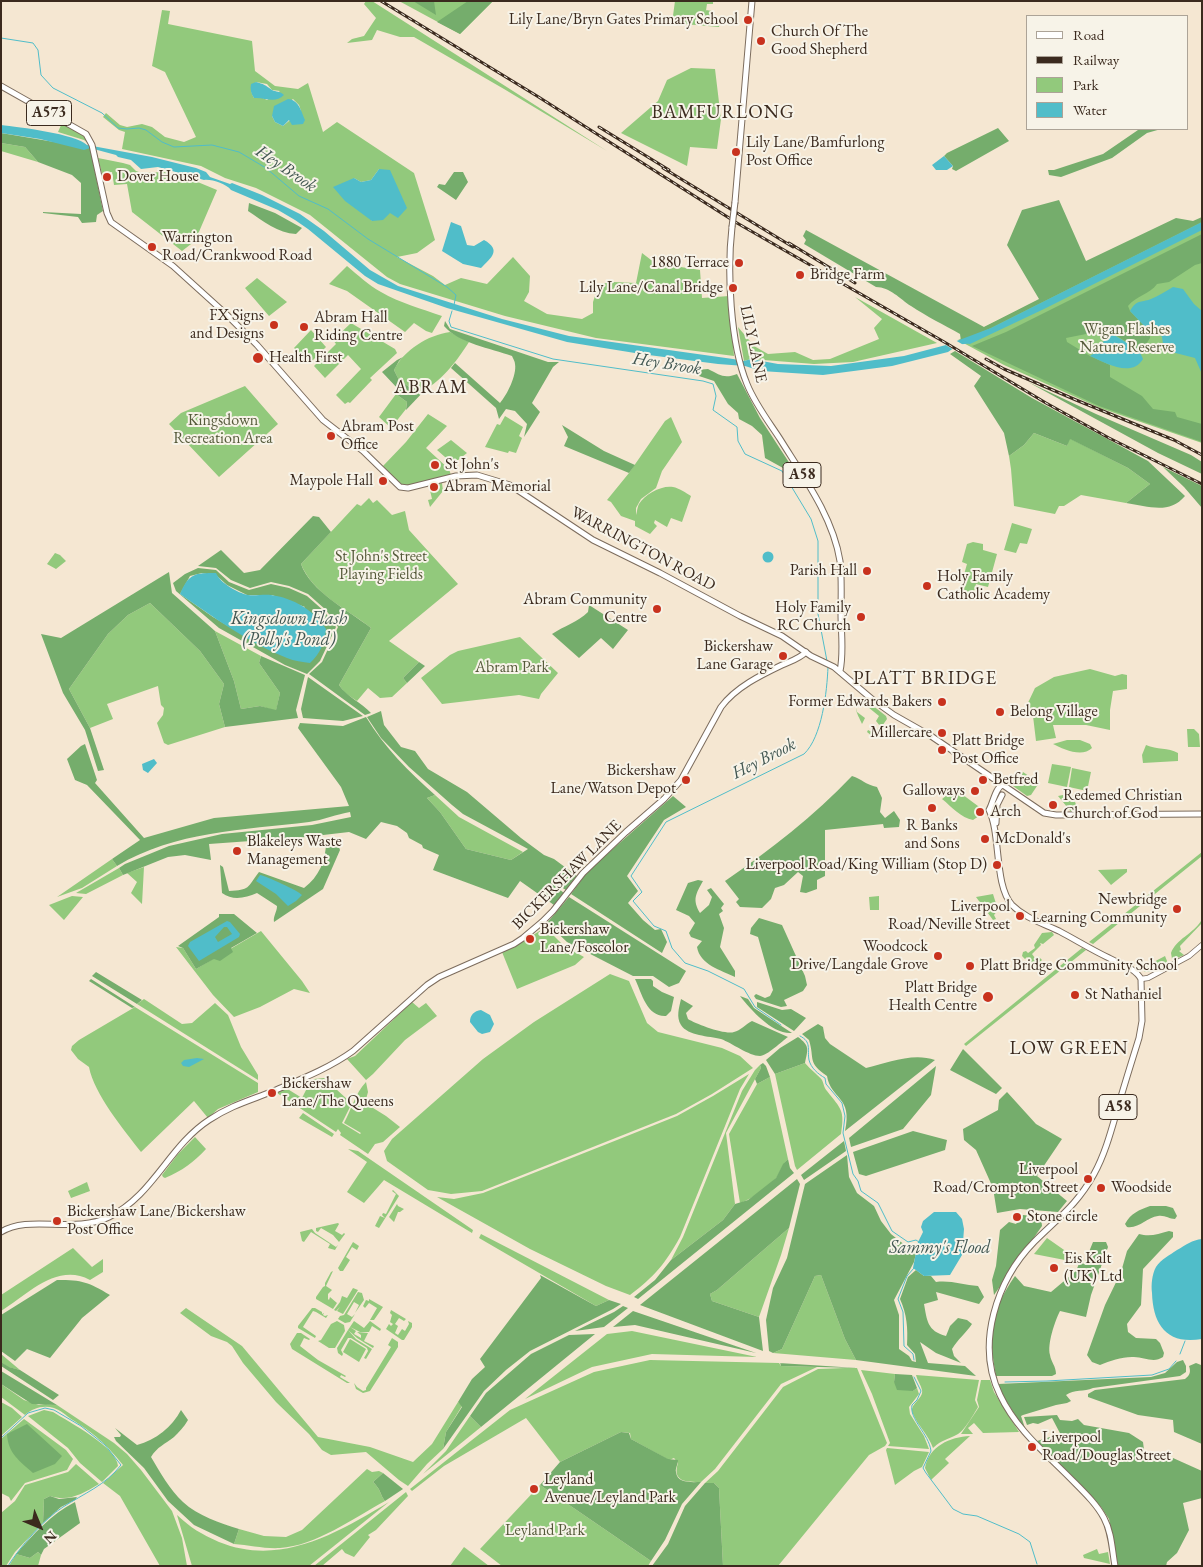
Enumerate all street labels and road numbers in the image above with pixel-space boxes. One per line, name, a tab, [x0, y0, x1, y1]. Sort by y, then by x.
road number: A573	[27, 100, 72, 126]
street label: LILY LANE	[735, 304, 771, 384]
road number: A58	[783, 462, 821, 488]
street label: WARRINGTON ROAD	[567, 503, 719, 595]
street label: BICKERSHAW LANE	[508, 816, 626, 934]
road number: A58	[1099, 1094, 1137, 1120]

